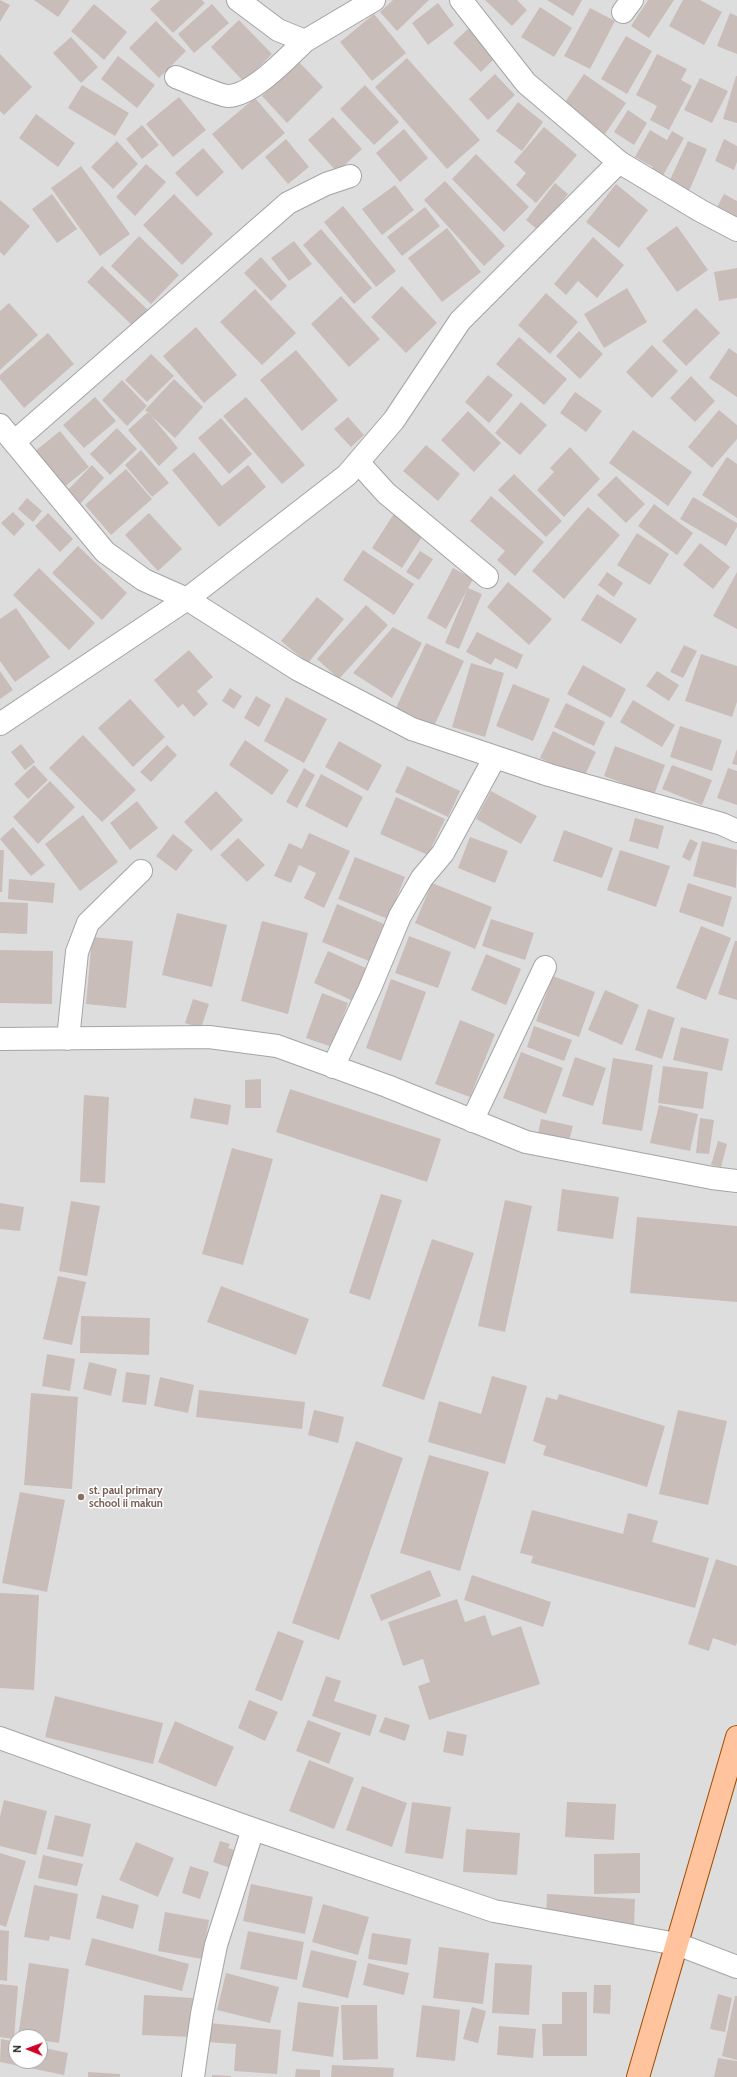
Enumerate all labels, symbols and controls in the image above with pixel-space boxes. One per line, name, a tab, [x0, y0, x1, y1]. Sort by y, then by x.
place label: st. paul primary school ii makun	[89, 1484, 163, 1510]
marker: st. paul primary school ii makun	[76, 1492, 86, 1502]
north arrow	[8, 2029, 48, 2069]
text: N	[10, 2045, 24, 2053]

